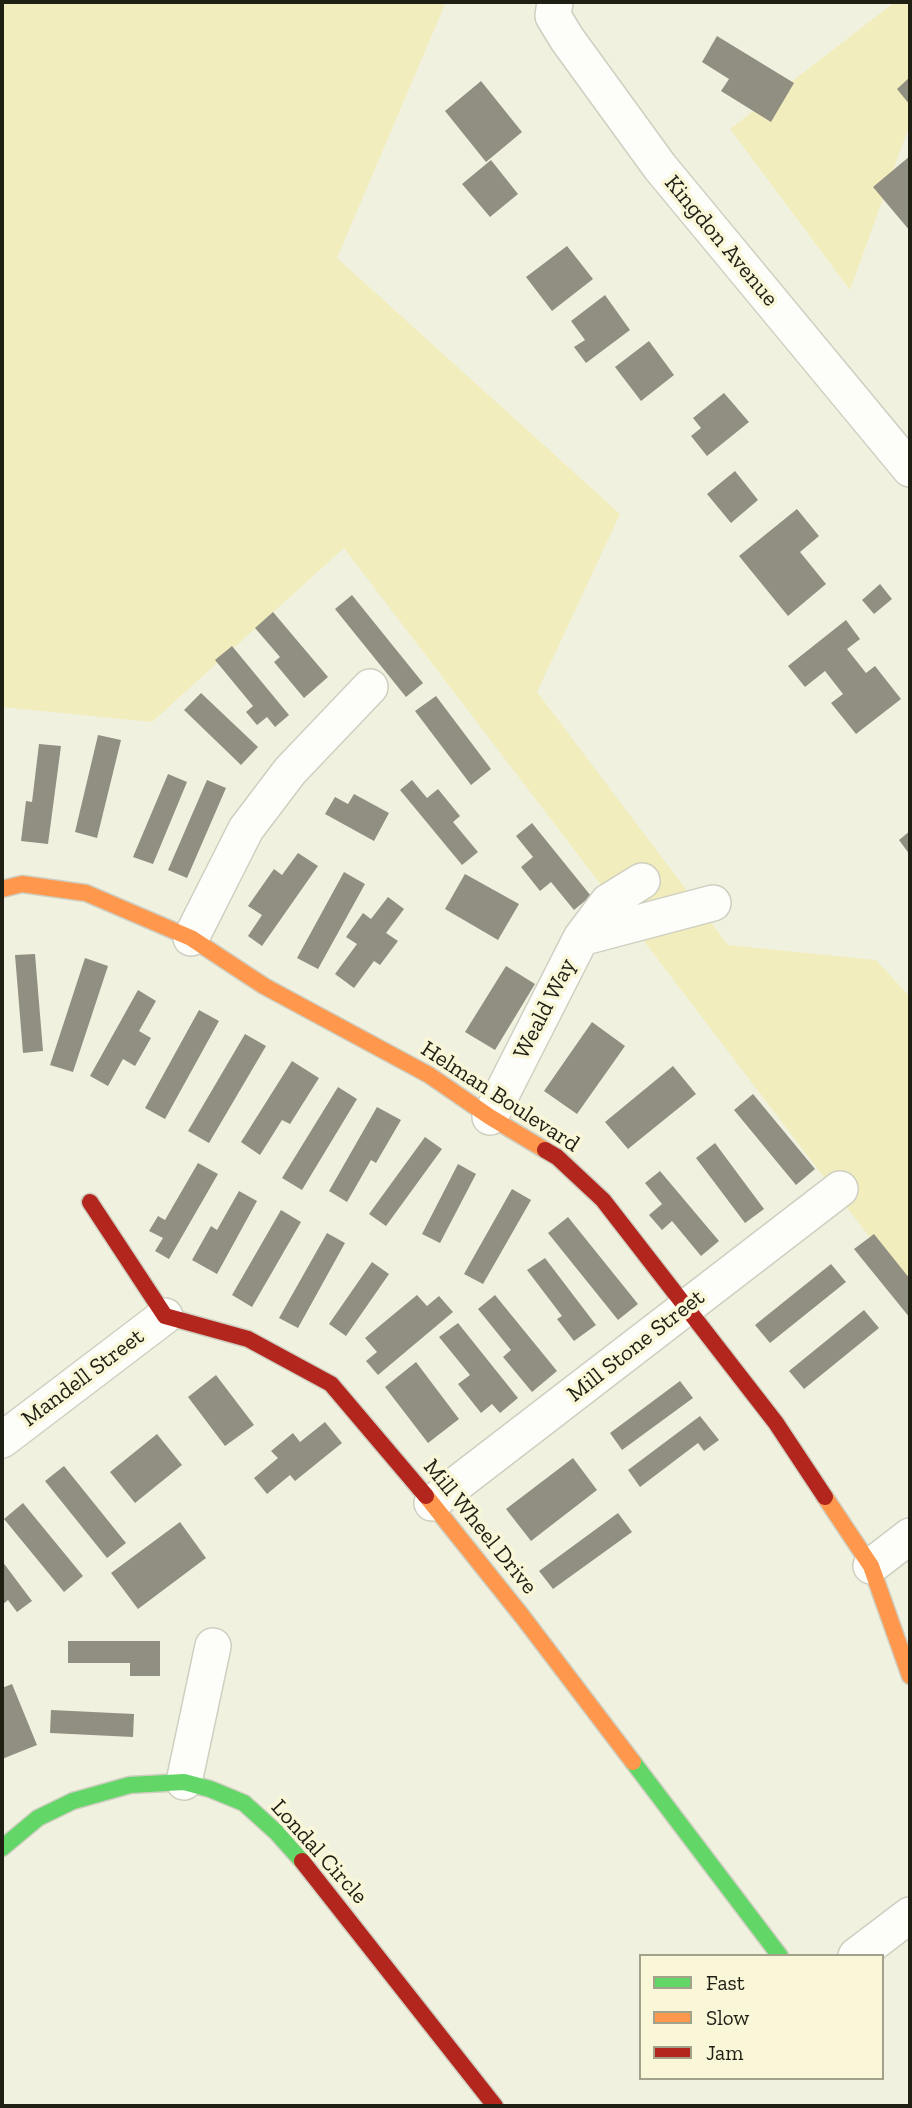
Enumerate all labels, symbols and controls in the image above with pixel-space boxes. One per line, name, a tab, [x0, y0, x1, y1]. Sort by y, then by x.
street label: Kingdon Avenue	[658, 170, 784, 312]
street label: Weald Way	[508, 954, 582, 1064]
street label: Helman Boulevard	[416, 1036, 584, 1158]
street label: Mill Stone Street	[562, 1284, 710, 1408]
street label: Mandell Street	[16, 1323, 150, 1433]
street label: Mill Wheel Drive	[417, 1454, 543, 1600]
street label: Londal Circle	[265, 1794, 373, 1910]
legend	[639, 1954, 884, 2080]
text: Fast	[706, 1970, 745, 1995]
text: Slow	[706, 2005, 749, 2030]
text: Jam	[706, 2040, 743, 2065]

